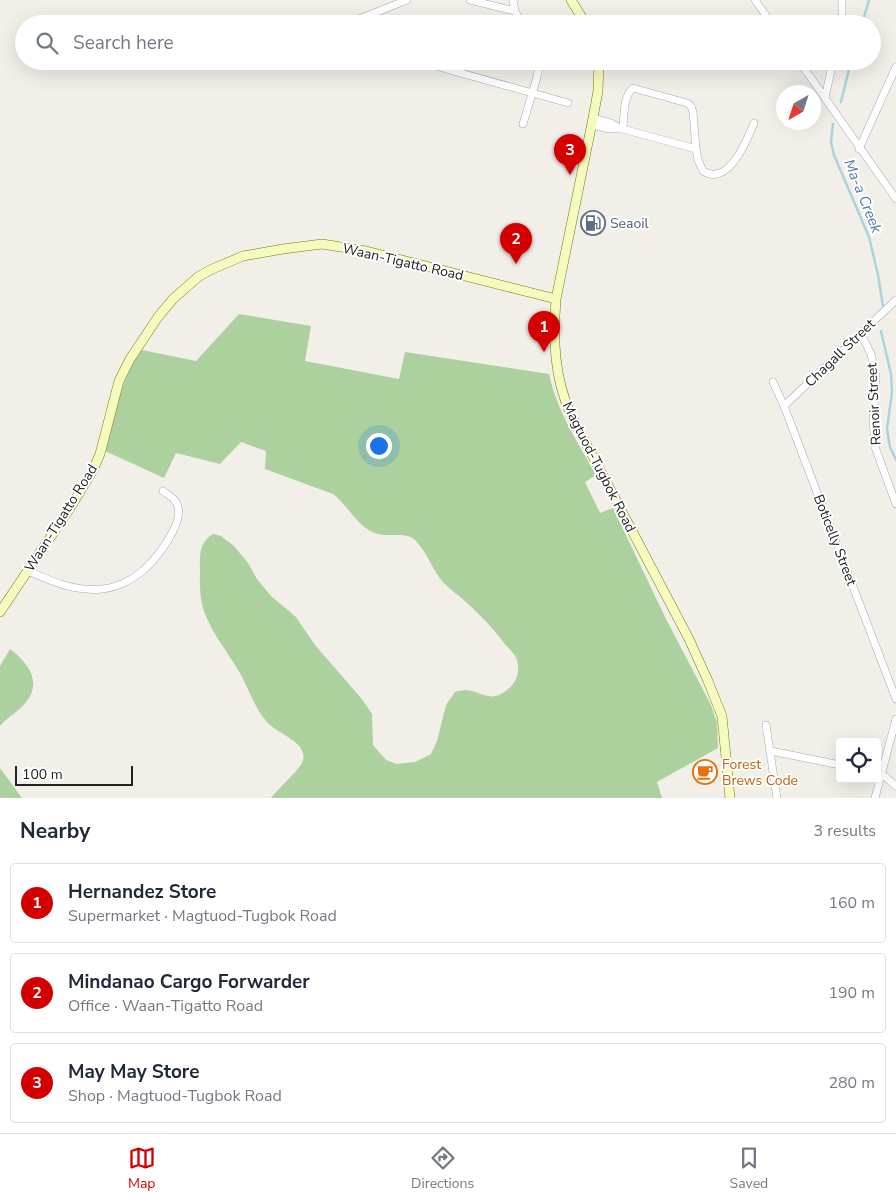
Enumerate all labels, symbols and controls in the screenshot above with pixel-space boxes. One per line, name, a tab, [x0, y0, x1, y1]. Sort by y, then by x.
search box	[15, 15, 881, 70]
icon: search	[33, 29, 61, 57]
text: Search here	[73, 30, 174, 56]
north arrow	[776, 85, 821, 130]
pin: 3	[554, 134, 586, 175]
water label: Ma-a Creek	[839, 156, 887, 236]
fuel station icon: Seaoil	[580, 210, 606, 236]
place label: Seaoil	[610, 214, 650, 233]
pin: 2	[500, 223, 532, 264]
street label: Waan-Tigatto Road	[341, 239, 465, 285]
pin: 1	[528, 311, 560, 352]
street label: Chagall Street	[801, 315, 879, 391]
street label: Renoir Street	[862, 362, 886, 446]
street label: Magtuod-Tugbok Road	[558, 398, 640, 536]
your location	[366, 433, 392, 459]
street label: Waan-Tigatto Road	[20, 461, 102, 575]
street label: Boticelly Street	[809, 492, 861, 588]
map controls	[836, 738, 881, 783]
button: locate	[836, 738, 881, 783]
place label: Forest Brews Code	[722, 755, 798, 790]
cafe icon: Forest Brews Code	[692, 759, 718, 785]
scale bar	[15, 763, 132, 786]
text: 100 m	[22, 765, 63, 784]
text: Nearby	[20, 817, 90, 845]
text: 3 results	[814, 820, 876, 842]
text: Hernandez Store	[68, 879, 216, 905]
text: 1	[32, 892, 42, 914]
text: 160 m	[828, 892, 875, 914]
text: Supermarket · Magtuod-Tugbok Road	[68, 905, 337, 927]
text: Mindanao Cargo Forwarder	[68, 969, 310, 995]
text: 2	[32, 982, 42, 1004]
text: 190 m	[828, 982, 875, 1004]
text: Office · Waan-Tigatto Road	[68, 995, 263, 1017]
text: May May Store	[68, 1059, 199, 1085]
text: 3	[32, 1072, 42, 1094]
text: 280 m	[828, 1072, 875, 1094]
text: Shop · Magtuod-Tugbok Road	[68, 1085, 282, 1107]
tab: Map	[128, 1144, 156, 1193]
tab: Directions	[411, 1144, 474, 1193]
tab: Saved	[730, 1144, 768, 1193]

